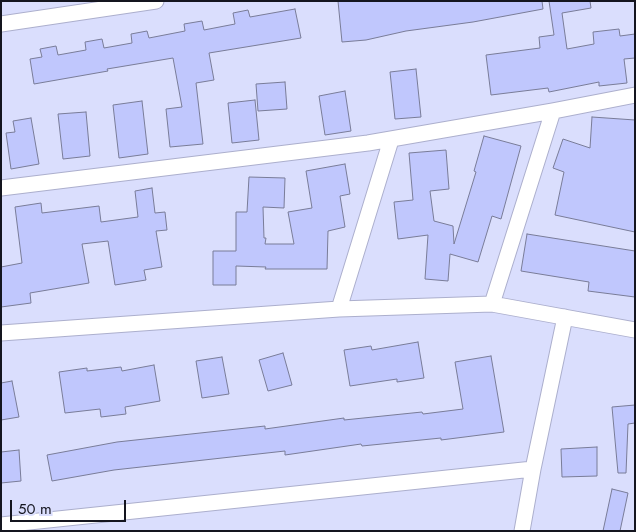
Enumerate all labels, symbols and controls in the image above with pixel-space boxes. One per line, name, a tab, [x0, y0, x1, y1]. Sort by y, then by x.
scale bar	[12, 490, 129, 522]
text: 50 m	[18, 498, 52, 520]

